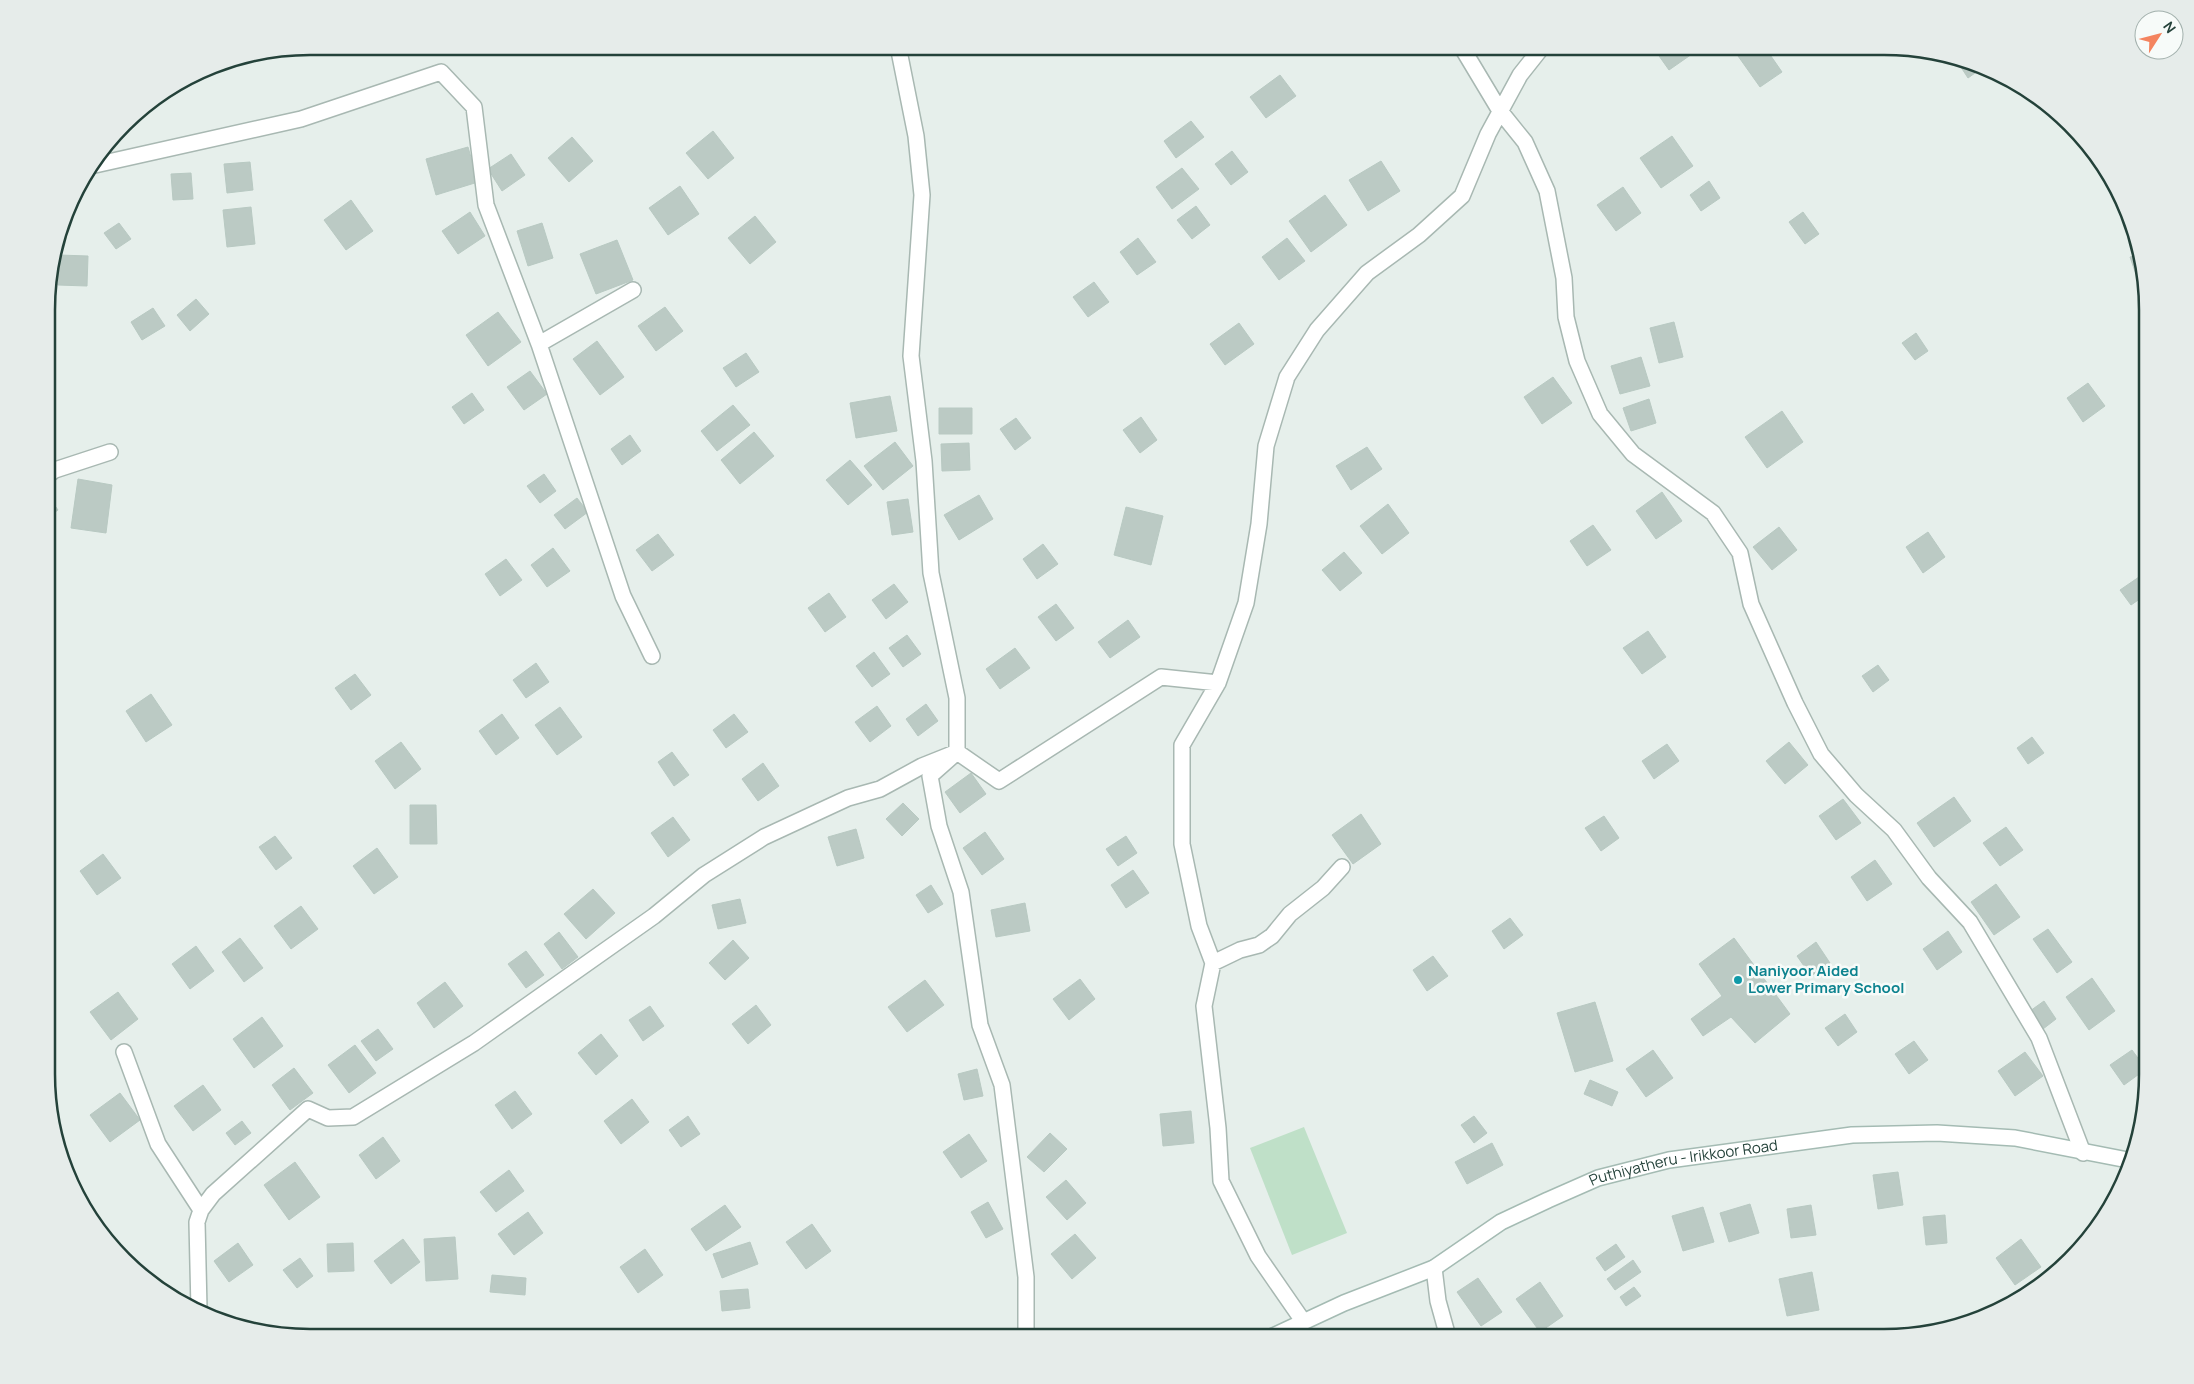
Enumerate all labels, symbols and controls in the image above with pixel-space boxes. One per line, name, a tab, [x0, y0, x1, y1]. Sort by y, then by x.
north arrow	[2134, 10, 2184, 60]
text: N	[2159, 17, 2181, 37]
place label: Naniyoor Aided Lower Primary School	[1748, 960, 1904, 998]
marker: Naniyoor Aided Lower Primary School	[1732, 974, 1744, 986]
street label: Puthiyatheru - Irikkoor Road	[1586, 1134, 1779, 1191]

